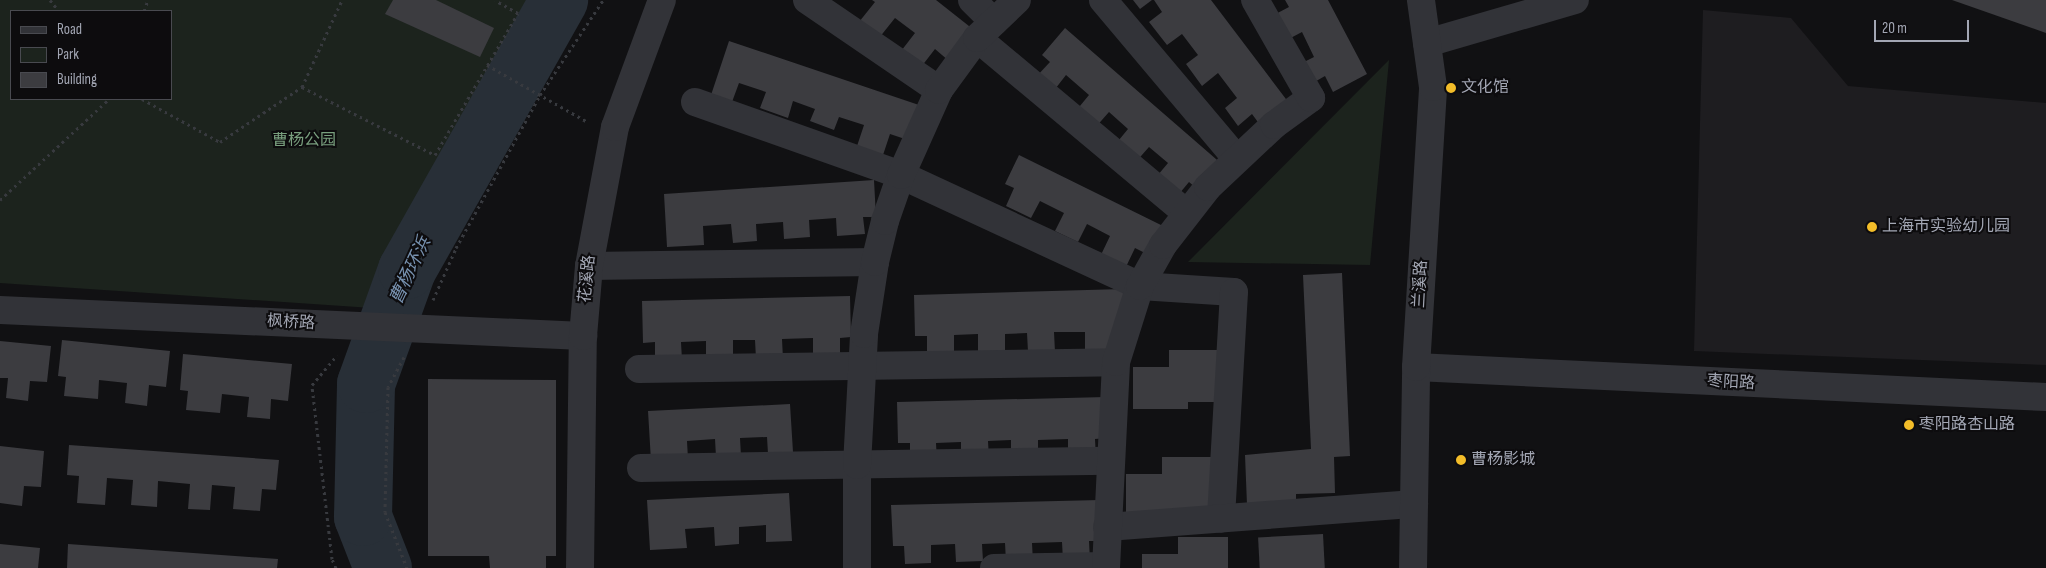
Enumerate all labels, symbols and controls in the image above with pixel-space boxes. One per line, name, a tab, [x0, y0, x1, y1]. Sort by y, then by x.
legend	[10, 10, 172, 100]
scale bar	[1876, 10, 1971, 42]
text: 20 m	[1882, 19, 1907, 38]
text: Road	[57, 20, 82, 39]
text: Park	[57, 45, 79, 64]
text: Building	[57, 70, 97, 89]
place label: 文化馆	[1461, 78, 1509, 98]
marker: 文化馆	[1445, 82, 1457, 94]
park label: 曹杨公园	[272, 131, 336, 151]
place label: 上海市实验幼儿园	[1882, 217, 2010, 237]
marker: 上海市实验幼儿园	[1866, 221, 1878, 233]
water label: 曹杨环浜	[386, 234, 436, 308]
street label: 花溪路	[576, 254, 600, 304]
street label: 兰溪路	[1410, 260, 1432, 308]
street label: 枫桥路	[267, 312, 315, 334]
street label: 枣阳路	[1707, 372, 1755, 394]
place label: 枣阳路杏山路	[1919, 415, 2015, 435]
marker: 枣阳路杏山路	[1903, 419, 1915, 431]
place label: 曹杨影城	[1471, 450, 1535, 470]
marker: 曹杨影城	[1455, 454, 1467, 466]

